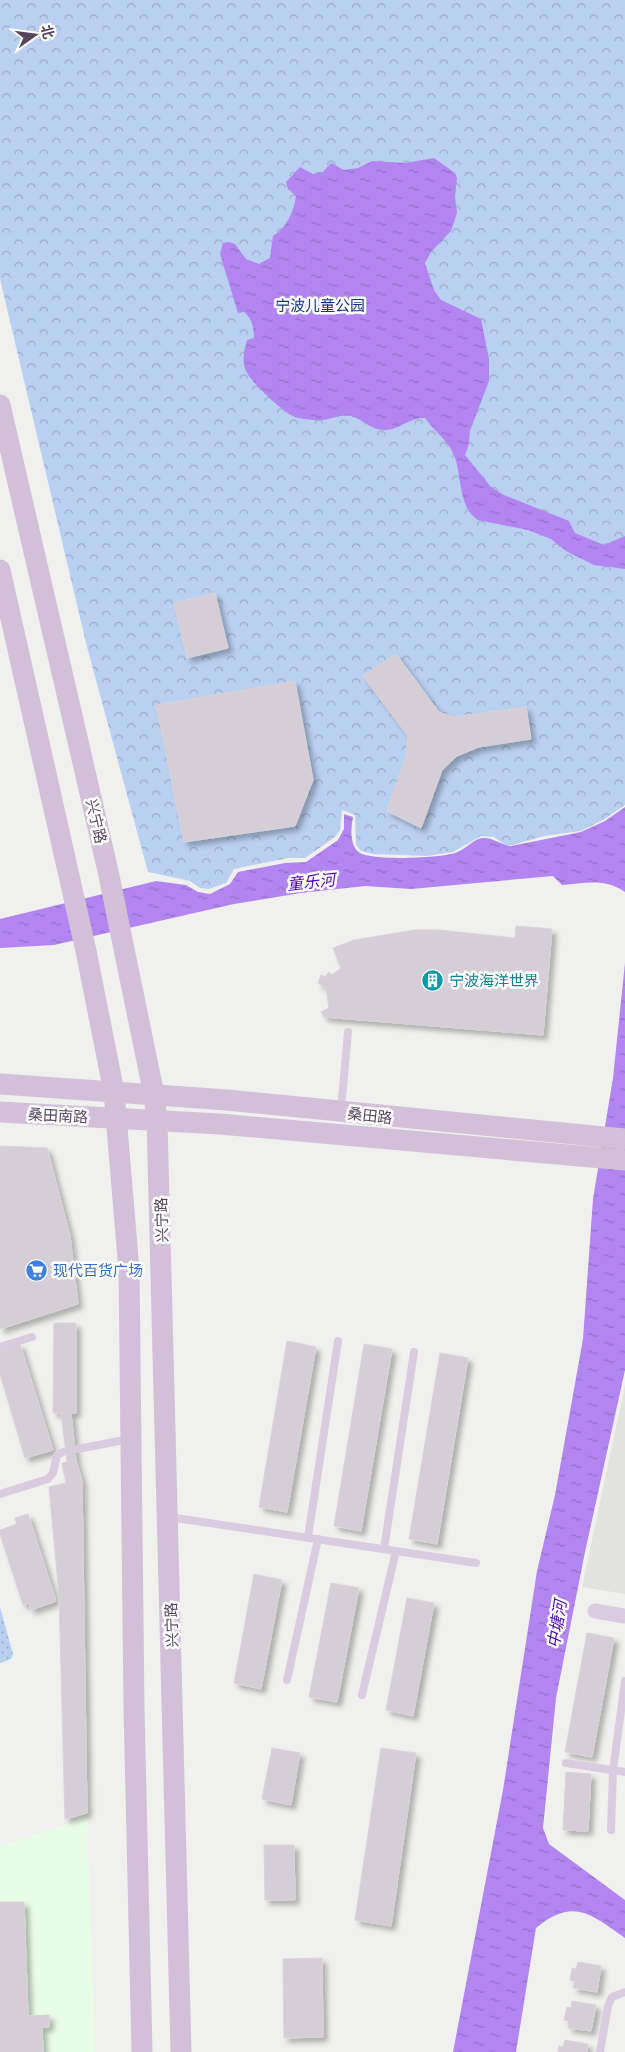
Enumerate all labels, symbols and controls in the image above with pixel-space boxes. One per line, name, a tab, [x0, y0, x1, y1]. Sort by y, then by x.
north arrow	[10, 10, 60, 60]
text: 北	[38, 23, 58, 41]
park label: 宁波儿童公园	[275, 296, 365, 314]
street label: 兴宁路	[83, 797, 111, 845]
water label: 童乐河	[286, 869, 339, 893]
building icon: 宁波海洋世界	[421, 968, 445, 992]
place label: 宁波海洋世界	[449, 971, 539, 989]
street label: 桑田南路	[28, 1104, 88, 1126]
street label: 桑田路	[347, 1104, 393, 1126]
street label: 兴宁路	[151, 1197, 171, 1243]
supermarket icon: 现代百货广场	[25, 1258, 49, 1282]
place label: 现代百货广场	[53, 1261, 143, 1279]
water label: 中塘河	[543, 1596, 570, 1649]
street label: 兴宁路	[161, 1602, 181, 1648]

